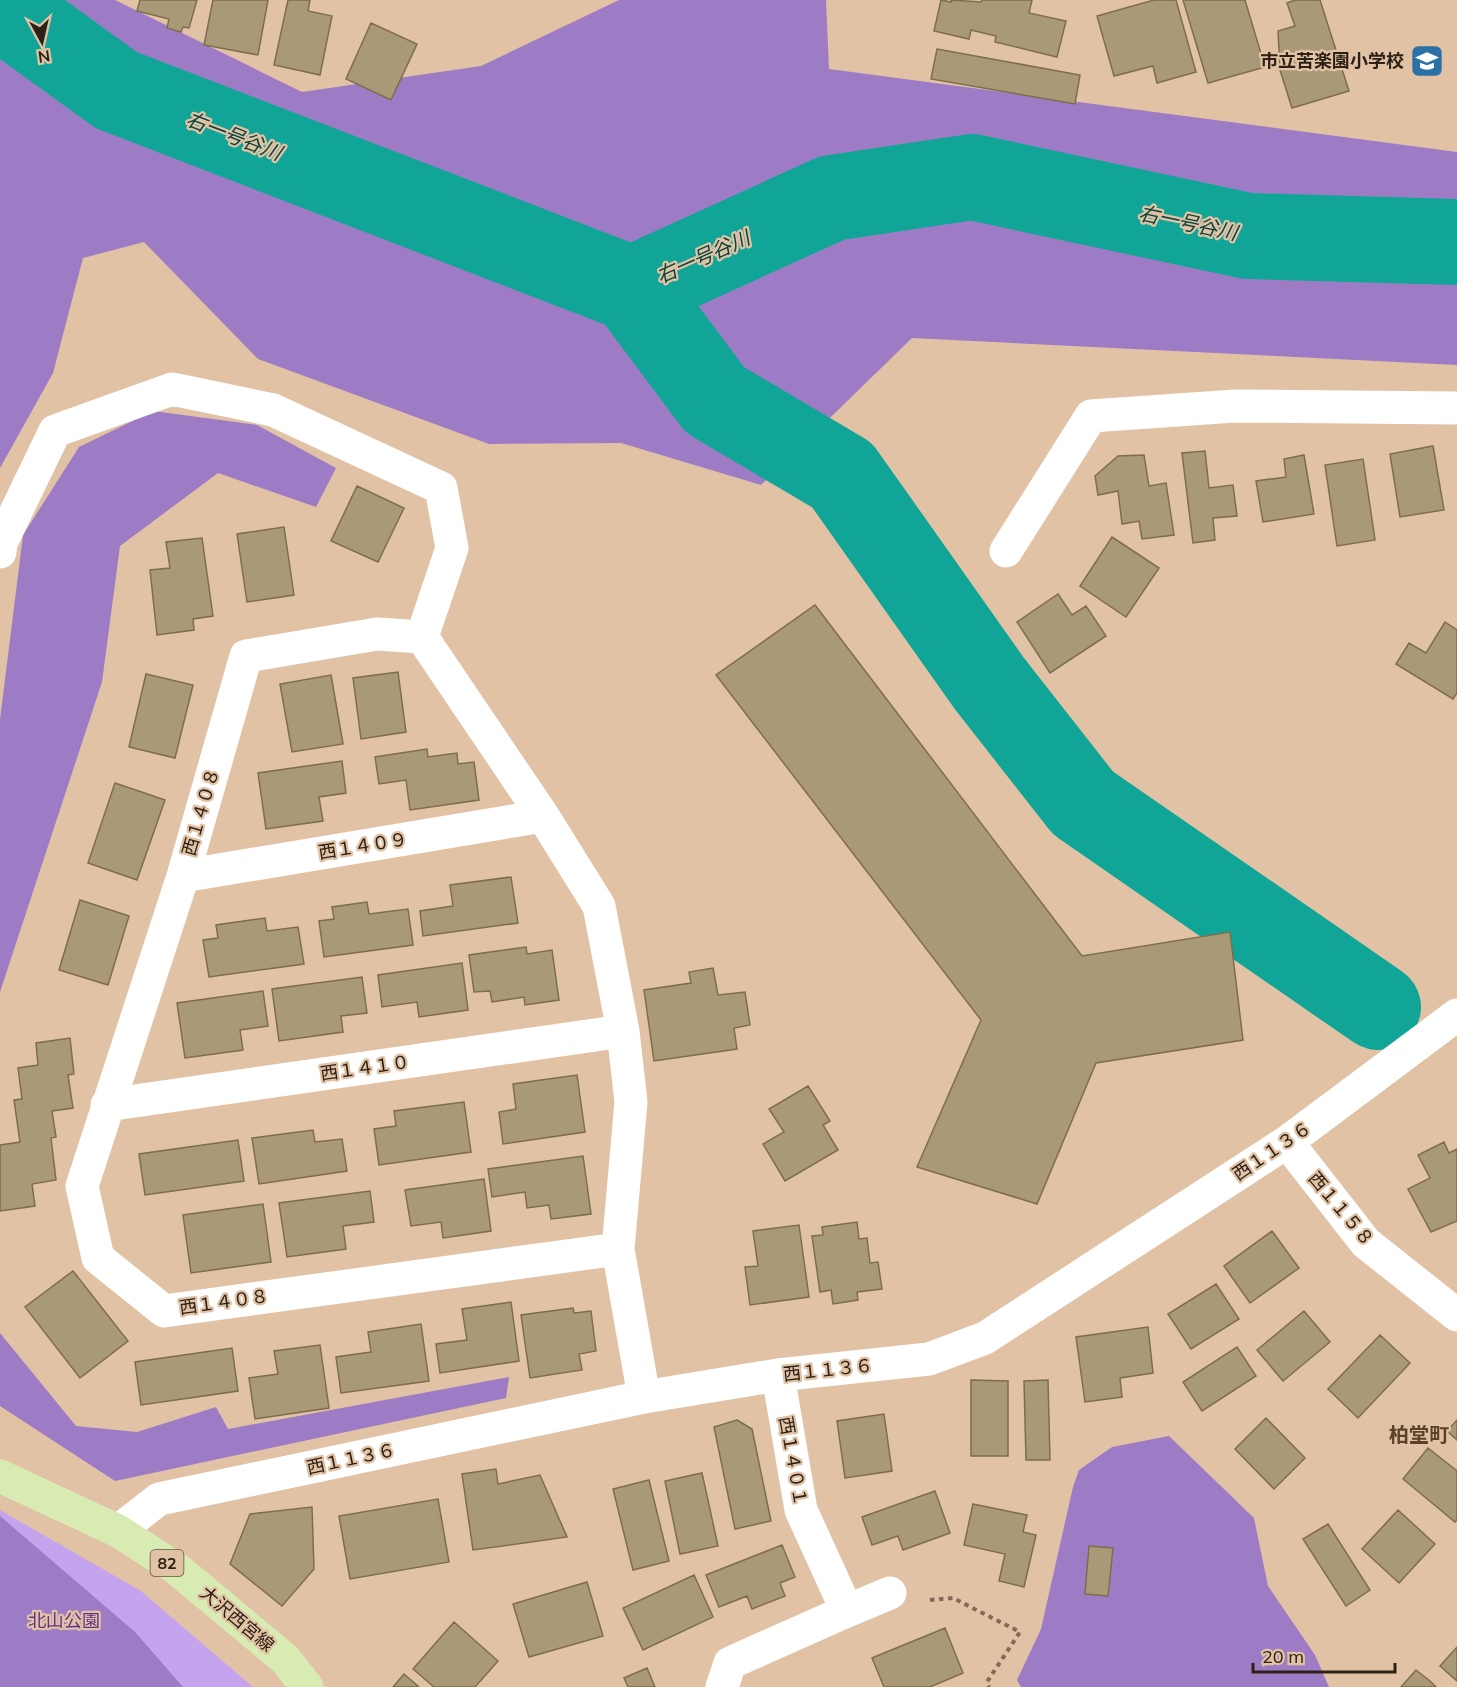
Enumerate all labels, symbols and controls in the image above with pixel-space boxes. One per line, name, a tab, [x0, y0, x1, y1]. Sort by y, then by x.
north arrow	[12, 12, 72, 72]
school or university icon: 市立苦楽園小学校	[1409, 43, 1445, 79]
text: N	[37, 46, 51, 68]
place label: 市立苦楽園小学校	[1260, 49, 1404, 72]
water label: 右一号谷川	[183, 106, 287, 166]
water label: 右一号谷川	[1137, 200, 1242, 246]
water label: 右一号谷川	[652, 224, 755, 288]
street label: 西１４０８	[177, 765, 224, 858]
street label: 西１４０９	[317, 827, 409, 864]
street label: 西１４１０	[319, 1050, 411, 1085]
street label: 西１１３６	[1228, 1116, 1315, 1185]
street label: 西１１５８	[1304, 1167, 1379, 1251]
street label: 西１４０８	[178, 1284, 270, 1319]
street label: 西１１３６	[782, 1353, 874, 1386]
street label: 西１４０１	[774, 1415, 813, 1507]
district label: 柏堂町	[1389, 1422, 1449, 1447]
street label: 西１１３６	[304, 1438, 397, 1479]
road number: 82	[150, 1550, 184, 1576]
street label: 大沢西宮線	[195, 1581, 279, 1656]
park label: 北山公園	[28, 1609, 100, 1632]
scale bar	[1253, 1636, 1396, 1674]
text: 20 m	[1262, 1645, 1304, 1668]

